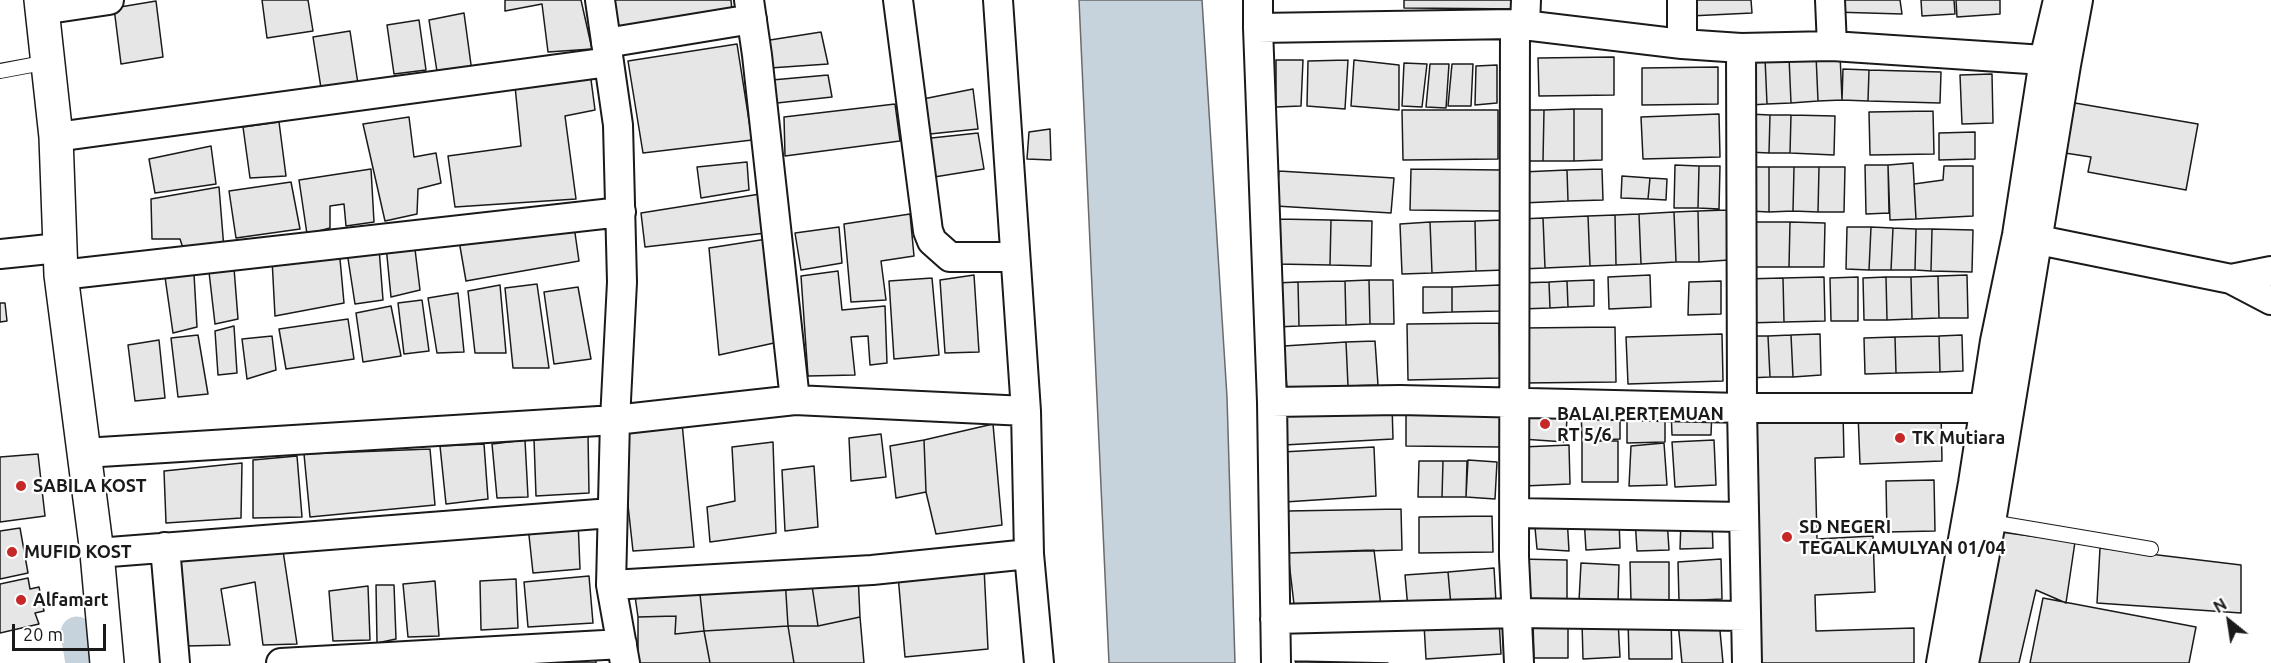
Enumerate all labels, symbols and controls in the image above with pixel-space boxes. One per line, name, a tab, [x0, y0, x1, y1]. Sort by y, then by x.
place label: BALAI PERTEMUAN RT 5/6	[1557, 403, 1724, 446]
marker: BALAI PERTEMUAN RT 5/6	[1538, 417, 1552, 431]
place label: TK Mutiara	[1912, 427, 2005, 449]
marker: TK Mutiara	[1893, 431, 1907, 445]
place label: SABILA KOST	[33, 475, 147, 497]
marker: SABILA KOST	[14, 479, 28, 493]
place label: SD NEGERI TEGALKAMULYAN 01/04	[1799, 516, 2006, 558]
marker: SD NEGERI TEGALKAMULYAN 01/04	[1780, 530, 1794, 544]
place label: MUFID KOST	[24, 541, 132, 563]
marker: MUFID KOST	[5, 545, 19, 559]
place label: Alfamart	[33, 589, 109, 611]
north arrow	[2199, 591, 2259, 651]
marker: Alfamart	[14, 593, 28, 607]
text: N	[2210, 595, 2230, 616]
scale bar	[15, 612, 110, 650]
text: 20 m	[23, 624, 63, 644]

